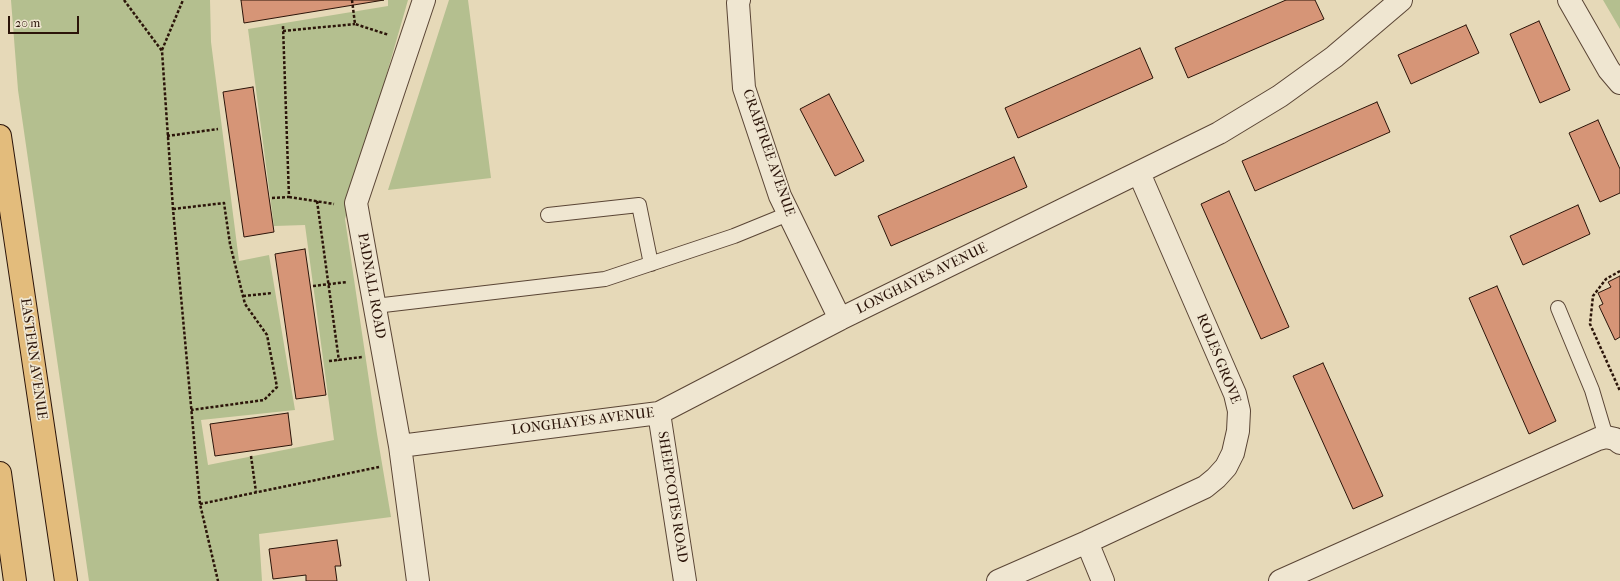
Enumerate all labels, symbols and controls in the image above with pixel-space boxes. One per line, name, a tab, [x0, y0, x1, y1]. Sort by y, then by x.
scale bar	[10, 8, 81, 34]
text: 20 m	[15, 16, 40, 30]
street label: CRABTREE AVENUE	[738, 87, 798, 219]
street label: PADNALL ROAD	[353, 232, 389, 340]
street label: LONGHAYES AVENUE	[854, 240, 990, 318]
street label: EASTERN AVENUE	[16, 297, 50, 421]
street label: ROLES GROVE	[1192, 311, 1244, 407]
street label: LONGHAYES AVENUE	[511, 405, 655, 439]
street label: SHEEPCOTES ROAD	[653, 430, 691, 564]

